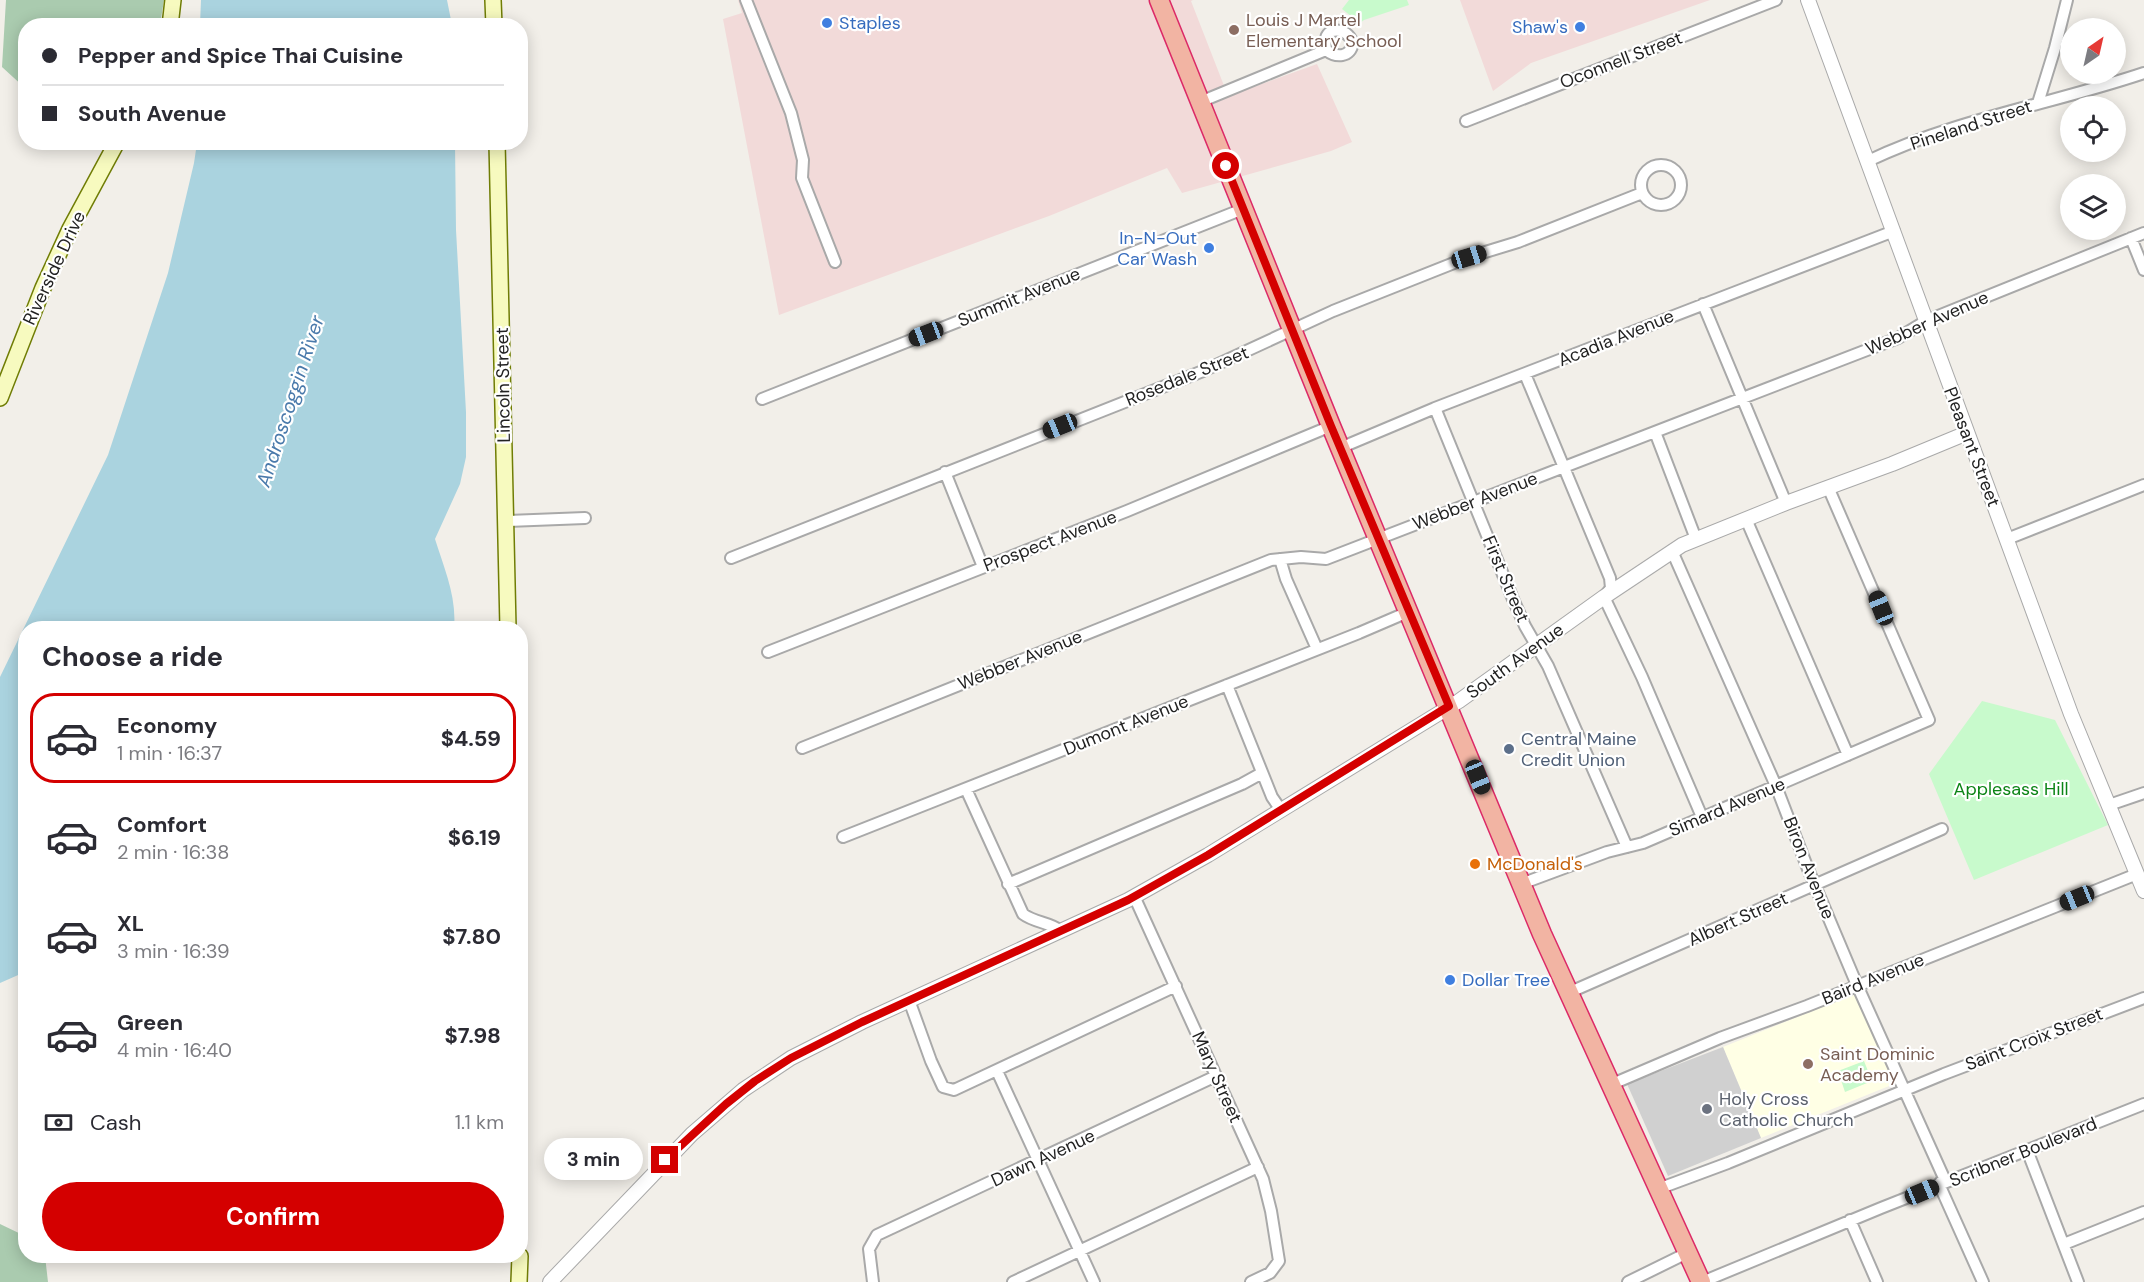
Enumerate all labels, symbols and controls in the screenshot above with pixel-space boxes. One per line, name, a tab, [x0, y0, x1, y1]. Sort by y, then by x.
place label: Louis J Martel Elementary School	[1246, 8, 1402, 53]
place label: Staples	[839, 11, 901, 35]
place label: Shaw's	[1512, 15, 1568, 39]
marker: Staples	[820, 16, 834, 30]
north arrow	[2060, 18, 2126, 84]
map controls	[2060, 18, 2126, 240]
marker: Shaw's	[1573, 20, 1587, 34]
marker: Louis J Martel Elementary School	[1227, 23, 1241, 37]
street label: Oconnell Street	[1556, 26, 1686, 94]
text: Pepper and Spice Thai Cuisine	[78, 41, 403, 70]
street label: Pineland Street	[1907, 94, 2035, 156]
button: locate	[2060, 96, 2126, 162]
text: South Avenue	[78, 99, 226, 128]
route start	[1212, 152, 1239, 179]
button: layers	[2060, 174, 2126, 240]
street label: Riverside Drive	[17, 207, 91, 329]
place label: In-N-Out Car Wash	[1117, 226, 1197, 271]
marker: In-N-Out Car Wash	[1202, 241, 1216, 255]
car	[1449, 243, 1489, 271]
street label: Summit Avenue	[954, 261, 1084, 333]
street label: Webber Avenue	[1862, 285, 1992, 361]
street label: Acadia Avenue	[1555, 304, 1677, 372]
water label: Androscoggin River	[250, 311, 330, 491]
car	[906, 319, 946, 349]
street label: Lincoln Street	[490, 327, 516, 443]
street label: Rosedale Street	[1122, 340, 1252, 412]
street label: Pleasant Street	[1938, 384, 2006, 510]
car	[1040, 411, 1080, 441]
street label: Webber Avenue	[1409, 466, 1541, 536]
street label: Prospect Avenue	[980, 505, 1120, 577]
street label: First Street	[1477, 532, 1535, 626]
car	[1866, 588, 1896, 628]
street label: South Avenue	[1462, 618, 1568, 704]
street label: Webber Avenue	[954, 624, 1086, 696]
text: Choose a ride	[42, 639, 223, 674]
street label: Dumont Avenue	[1060, 689, 1192, 761]
icon: car	[45, 711, 99, 765]
text: Economy	[117, 711, 217, 740]
text: $4.59	[441, 724, 501, 753]
place label: Central Maine Credit Union	[1521, 727, 1637, 772]
text: 1 min · 16:37	[117, 740, 222, 766]
marker: Central Maine Credit Union	[1502, 742, 1516, 756]
car	[1463, 757, 1493, 797]
street label: Simard Avenue	[1665, 772, 1789, 842]
park label: Applesass Hill	[1953, 777, 2069, 801]
icon: car	[45, 810, 99, 864]
text: Comfort	[117, 810, 207, 839]
street label: Biron Avenue	[1778, 813, 1840, 923]
text: $6.19	[448, 823, 501, 852]
text: 2 min · 16:38	[117, 839, 229, 865]
place label: McDonald's	[1487, 852, 1583, 876]
marker: McDonald's	[1468, 857, 1482, 871]
car	[2057, 883, 2097, 913]
street label: Albert Street	[1684, 886, 1792, 952]
icon: car	[45, 909, 99, 963]
text: XL	[117, 909, 144, 938]
text: $7.80	[442, 922, 501, 951]
text: 3 min · 16:39	[117, 938, 229, 964]
street label: Baird Avenue	[1818, 948, 1928, 1010]
place label: Dollar Tree	[1462, 968, 1550, 992]
marker: Dollar Tree	[1443, 973, 1457, 987]
street label: Saint Croix Street	[1962, 1002, 2106, 1076]
icon: car	[45, 1008, 99, 1062]
text: Green	[117, 1008, 183, 1037]
text: $7.98	[445, 1021, 501, 1050]
street label: Mary Street	[1186, 1028, 1248, 1126]
text: 4 min · 16:40	[117, 1037, 232, 1063]
place label: Saint Dominic Academy	[1820, 1042, 1935, 1087]
marker: Saint Dominic Academy	[1801, 1057, 1815, 1071]
place label: Holy Cross Catholic Church	[1719, 1087, 1853, 1132]
marker: Holy Cross Catholic Church	[1700, 1102, 1714, 1116]
icon: cash	[42, 1106, 75, 1139]
text: Cash	[90, 1108, 141, 1137]
text: 1.1 km	[455, 1109, 504, 1135]
street label: Scribner Boulevard	[1946, 1111, 2100, 1193]
street label: Dawn Avenue	[987, 1123, 1099, 1193]
callout: 3 min	[545, 1139, 644, 1181]
text: 3 min	[567, 1146, 620, 1172]
route end	[651, 1146, 678, 1173]
car	[1902, 1177, 1942, 1207]
button: Confirm	[42, 1182, 504, 1251]

